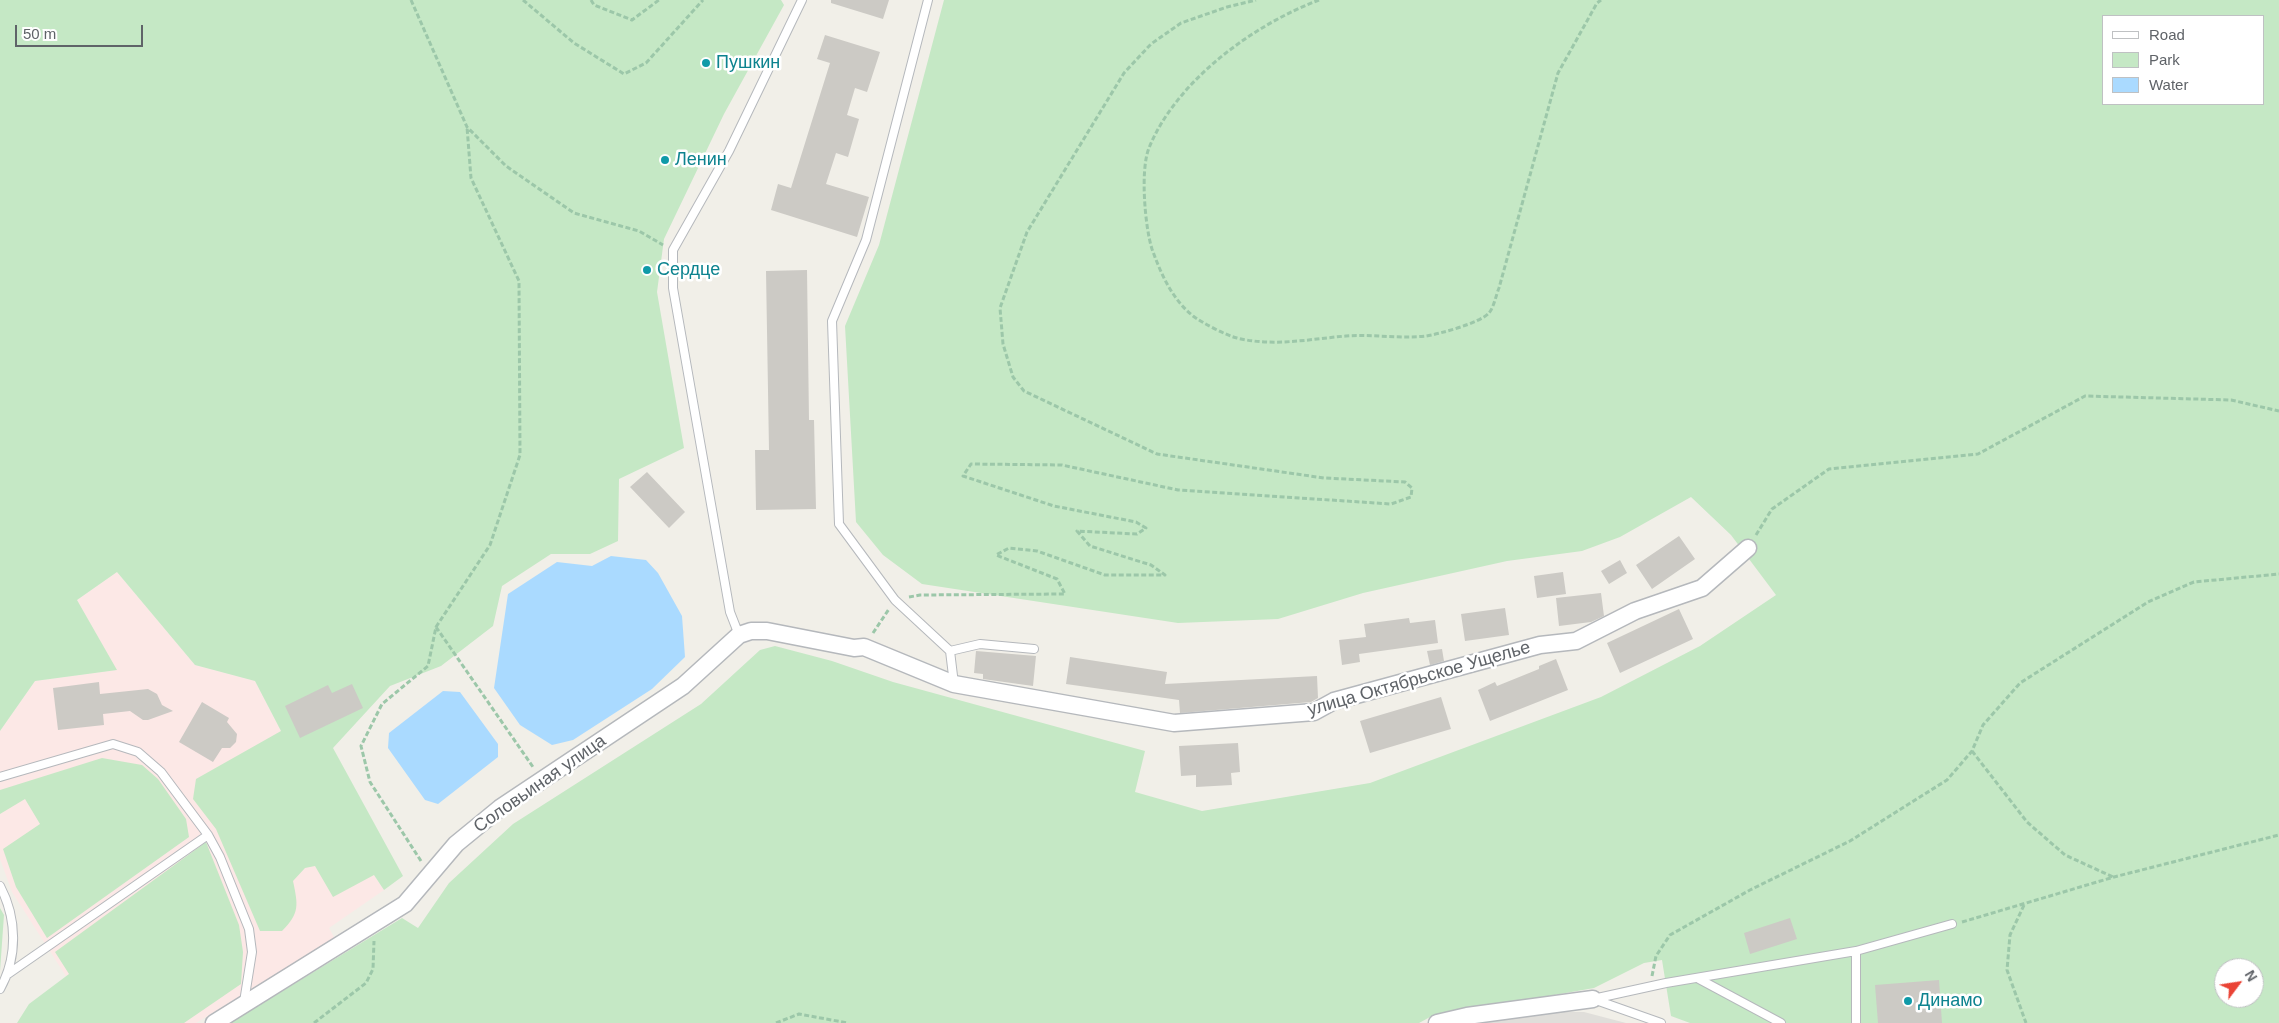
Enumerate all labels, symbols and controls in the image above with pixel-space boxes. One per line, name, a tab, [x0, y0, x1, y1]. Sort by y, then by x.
scale bar	[18, 15, 145, 47]
legend	[2102, 15, 2264, 105]
text: 50 m	[23, 25, 56, 42]
text: Road	[2149, 26, 2185, 43]
text: Park	[2149, 51, 2180, 68]
place label: Пушкин	[716, 52, 780, 74]
marker: Пушкин	[700, 57, 712, 69]
text: Water	[2149, 76, 2188, 93]
place label: Ленин	[675, 149, 727, 171]
marker: Ленин	[659, 154, 671, 166]
place label: Сердце	[657, 259, 720, 281]
marker: Сердце	[641, 264, 653, 276]
street label: улица Октябрьское Ущелье	[1305, 637, 1533, 721]
street label: Соловьиная улица	[470, 730, 610, 838]
north arrow	[2214, 958, 2264, 1008]
text: N	[2242, 967, 2260, 984]
place label: Динамо	[1918, 990, 1983, 1012]
marker: Динамо	[1902, 995, 1914, 1007]

